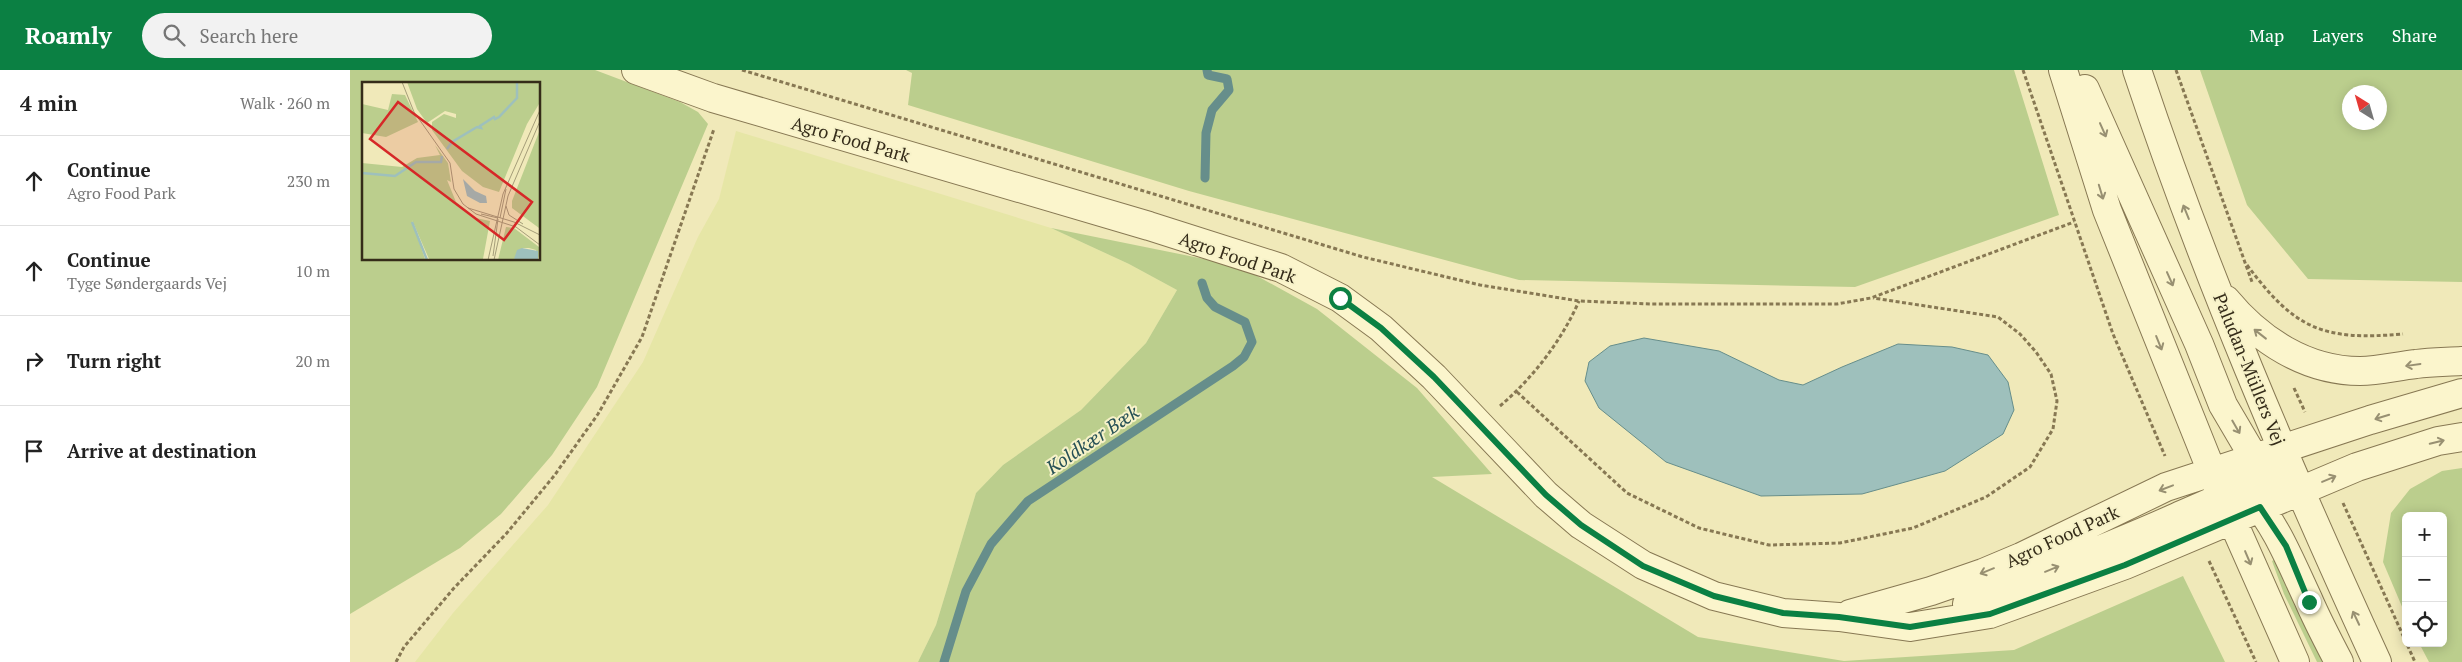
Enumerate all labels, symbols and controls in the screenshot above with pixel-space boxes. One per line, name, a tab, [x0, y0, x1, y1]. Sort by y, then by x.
search box	[142, 13, 492, 58]
text: Roamly	[25, 19, 112, 51]
icon: search	[160, 21, 188, 49]
text: Search here	[200, 23, 298, 48]
text: Map	[2249, 23, 2284, 47]
text: Layers	[2312, 23, 2364, 47]
text: Share	[2392, 23, 2437, 47]
inset map	[362, 82, 540, 260]
north arrow	[2342, 85, 2387, 130]
text: 4 min	[20, 89, 77, 117]
text: Walk · 260 m	[240, 92, 330, 114]
street label: Agro Food Park	[789, 111, 914, 168]
one-way arrow	[2099, 122, 2109, 137]
text: Continue	[67, 157, 151, 182]
icon: ahead	[20, 167, 48, 195]
text: 230 m	[287, 170, 330, 192]
text: Agro Food Park	[67, 182, 176, 204]
one-way arrow	[2096, 183, 2106, 199]
one-way arrow	[2181, 205, 2191, 220]
street label: Agro Food Park	[1176, 226, 1300, 289]
text: Continue	[67, 247, 151, 272]
icon: ahead	[20, 257, 48, 285]
text: 10 m	[295, 260, 330, 282]
one-way arrow	[2166, 271, 2175, 286]
text: Tyge Søndergaards Vej	[67, 272, 227, 294]
route start	[1329, 287, 1352, 310]
street label: Paludan-Müllers Vej	[2208, 289, 2292, 449]
one-way arrow	[2254, 328, 2267, 339]
one-way arrow	[2155, 335, 2164, 350]
icon: right	[20, 347, 48, 375]
text: Turn right	[67, 348, 161, 373]
text: 20 m	[295, 350, 330, 372]
one-way arrow	[2406, 360, 2422, 370]
water label: Koldkær Bæk	[1040, 398, 1144, 480]
one-way arrow	[2374, 412, 2390, 422]
one-way arrow	[2231, 419, 2241, 434]
icon: arrive	[20, 437, 48, 465]
one-way arrow	[2429, 437, 2445, 446]
text: Arrive at destination	[67, 438, 256, 463]
one-way arrow	[2321, 473, 2336, 482]
one-way arrow	[2159, 484, 2174, 493]
street label: Agro Food Park	[2001, 499, 2123, 573]
map controls	[2402, 512, 2447, 647]
button: +	[2402, 512, 2447, 557]
one-way arrow	[2243, 550, 2253, 565]
button: −	[2402, 557, 2447, 602]
one-way arrow	[2044, 564, 2059, 573]
one-way arrow	[1980, 567, 1995, 576]
route end	[2298, 591, 2321, 614]
button: locate	[2402, 602, 2447, 647]
one-way arrow	[2351, 611, 2361, 626]

